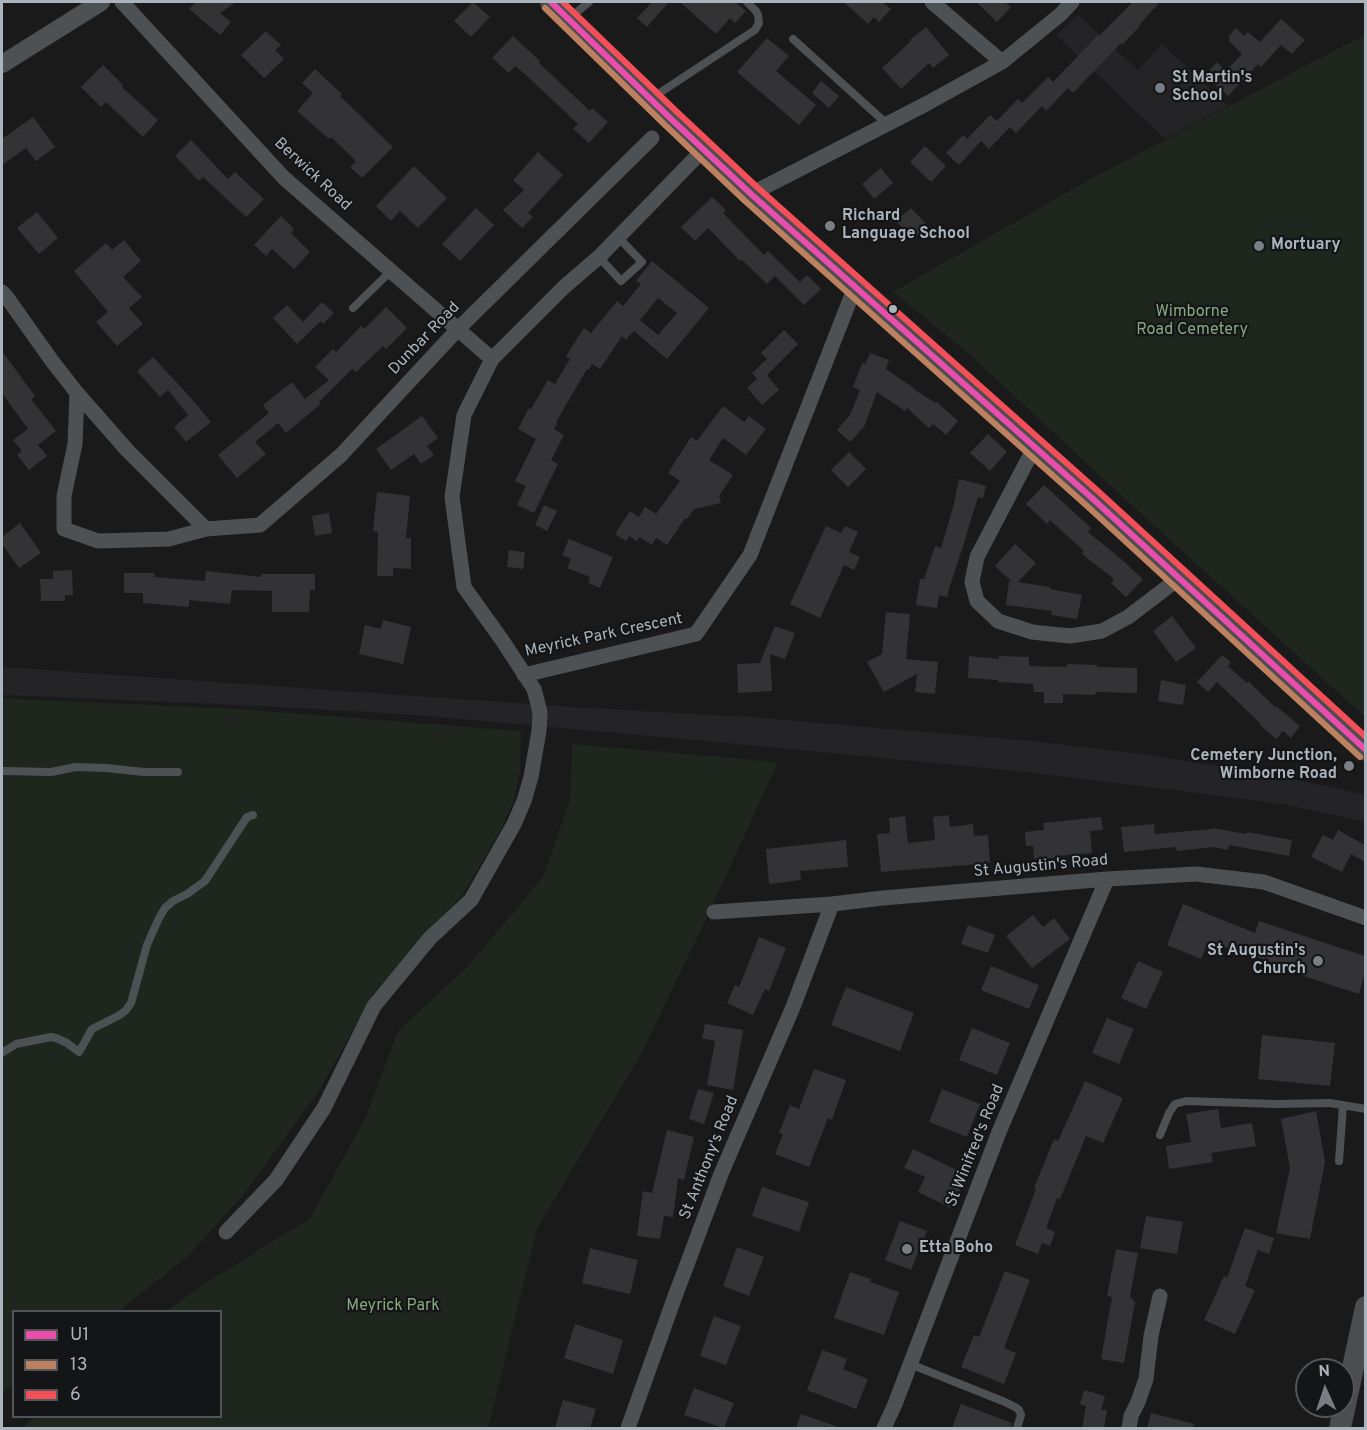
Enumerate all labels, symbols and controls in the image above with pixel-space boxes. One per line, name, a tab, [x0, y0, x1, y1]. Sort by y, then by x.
place label: St Martin's School	[1172, 69, 1252, 107]
marker: St Martin's School	[1153, 81, 1167, 95]
street label: Berwick Road	[269, 134, 355, 216]
place label: Richard Language School	[842, 207, 970, 245]
marker: Richard Language School	[823, 219, 837, 233]
place label: Mortuary	[1271, 236, 1340, 256]
marker: Mortuary	[1252, 239, 1266, 253]
street label: Dunbar Road	[385, 299, 465, 379]
unlabelled marker	[887, 303, 899, 315]
park label: Wimborne Road Cemetery	[1136, 303, 1248, 341]
street label: Meyrick Park Crescent	[523, 610, 685, 662]
place label: Cemetery Junction, Wimborne Road	[1190, 747, 1337, 785]
marker: Cemetery Junction, Wimborne Road	[1342, 759, 1356, 773]
street label: St Augustin's Road	[973, 852, 1109, 882]
place label: St Augustin's Church	[1207, 942, 1306, 980]
marker: St Augustin's Church	[1311, 954, 1325, 968]
street label: St Winifred's Road	[943, 1082, 1009, 1210]
street label: St Anthony's Road	[676, 1093, 744, 1223]
place label: Etta Boho	[919, 1239, 993, 1259]
marker: Etta Boho	[900, 1242, 914, 1256]
park label: Meyrick Park	[346, 1297, 440, 1317]
legend	[12, 1310, 222, 1418]
text: U1	[70, 1324, 89, 1347]
text: 13	[70, 1354, 88, 1377]
north arrow	[1295, 1358, 1355, 1418]
text: N	[1318, 1362, 1330, 1382]
text: 6	[70, 1384, 81, 1407]

